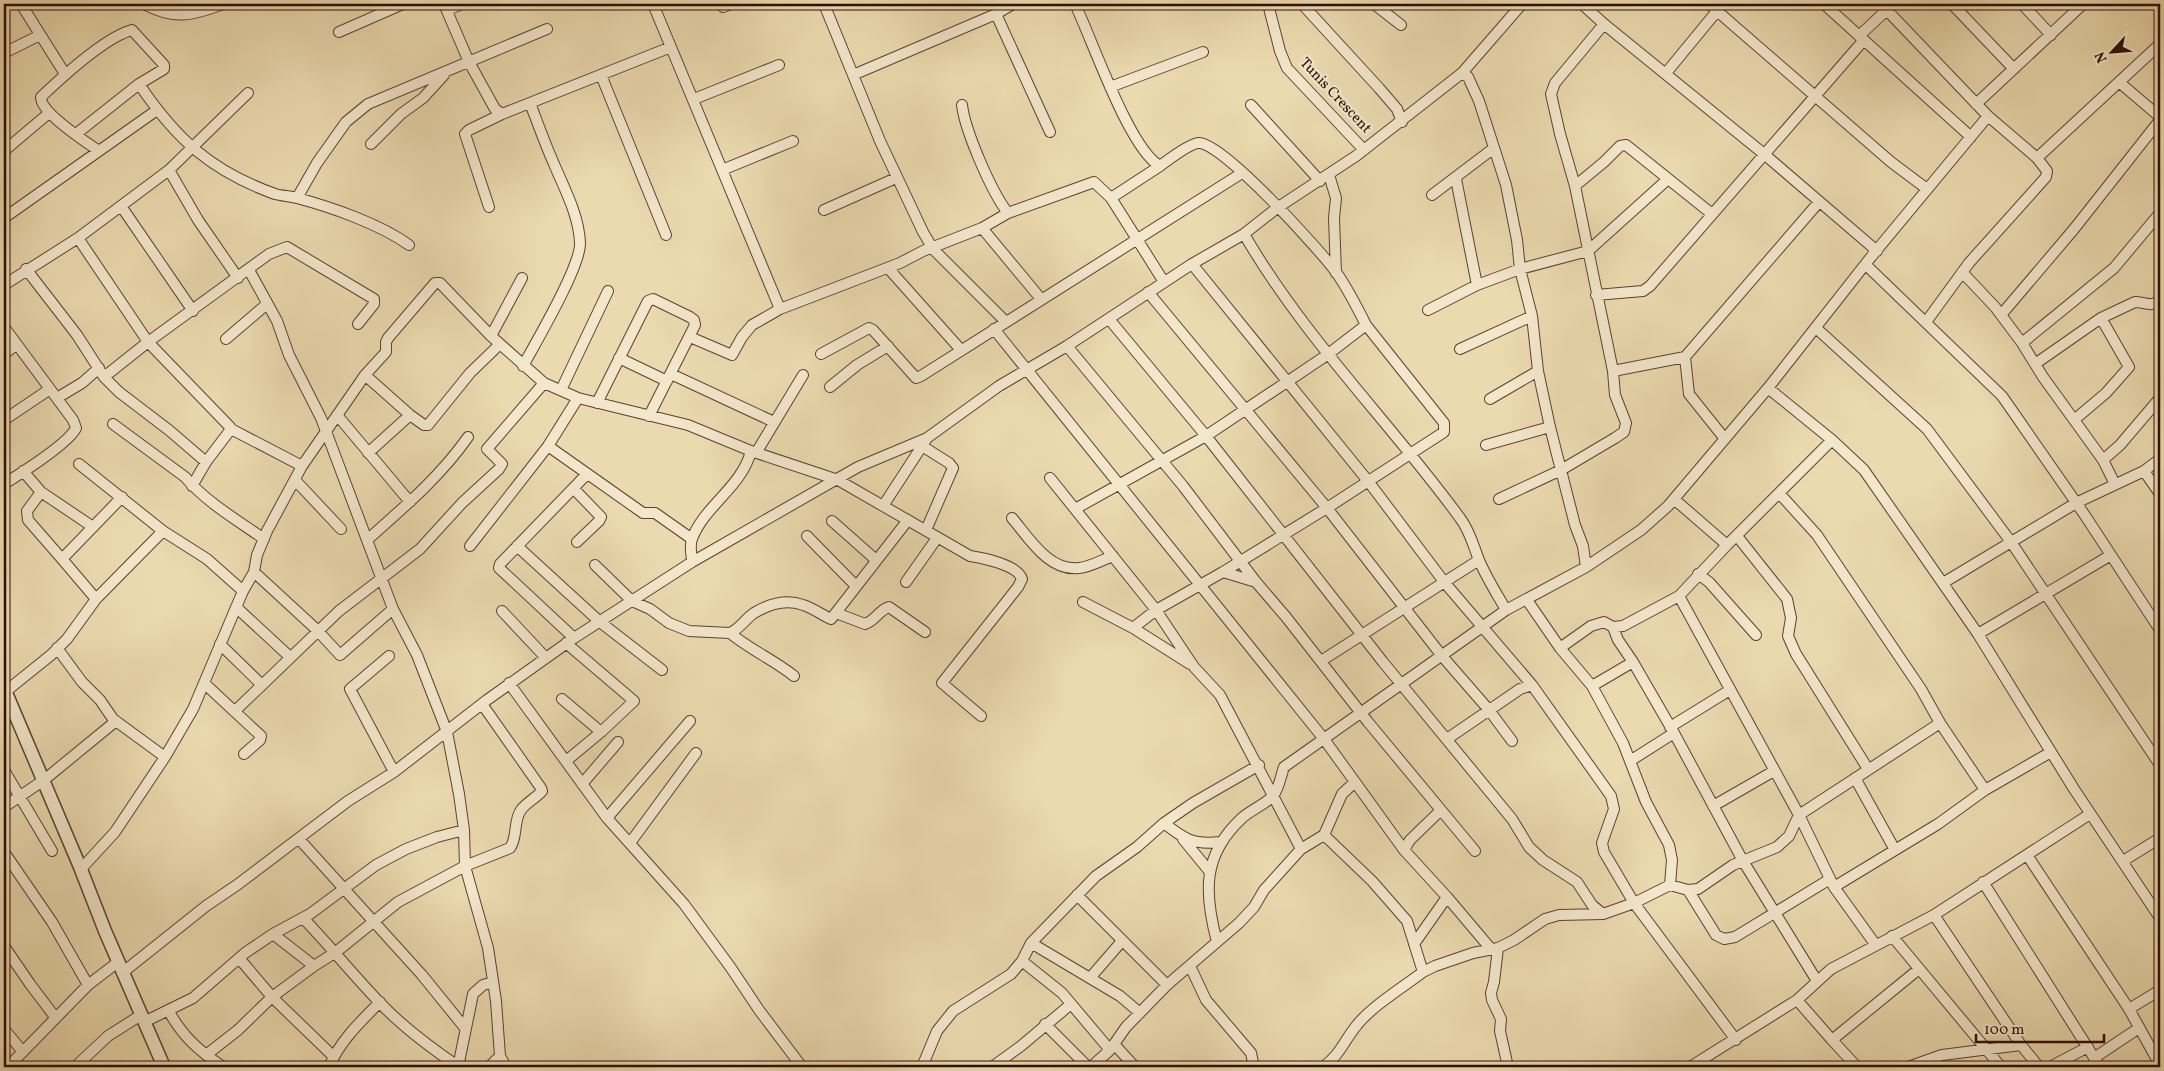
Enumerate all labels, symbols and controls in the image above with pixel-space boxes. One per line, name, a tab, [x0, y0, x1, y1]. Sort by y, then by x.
north arrow	[2086, 28, 2136, 78]
text: N	[2091, 48, 2112, 66]
street label: Tunis Crescent	[1294, 53, 1376, 139]
scale bar	[1976, 1011, 2104, 1043]
text: 100 m	[1984, 1020, 2024, 1041]

